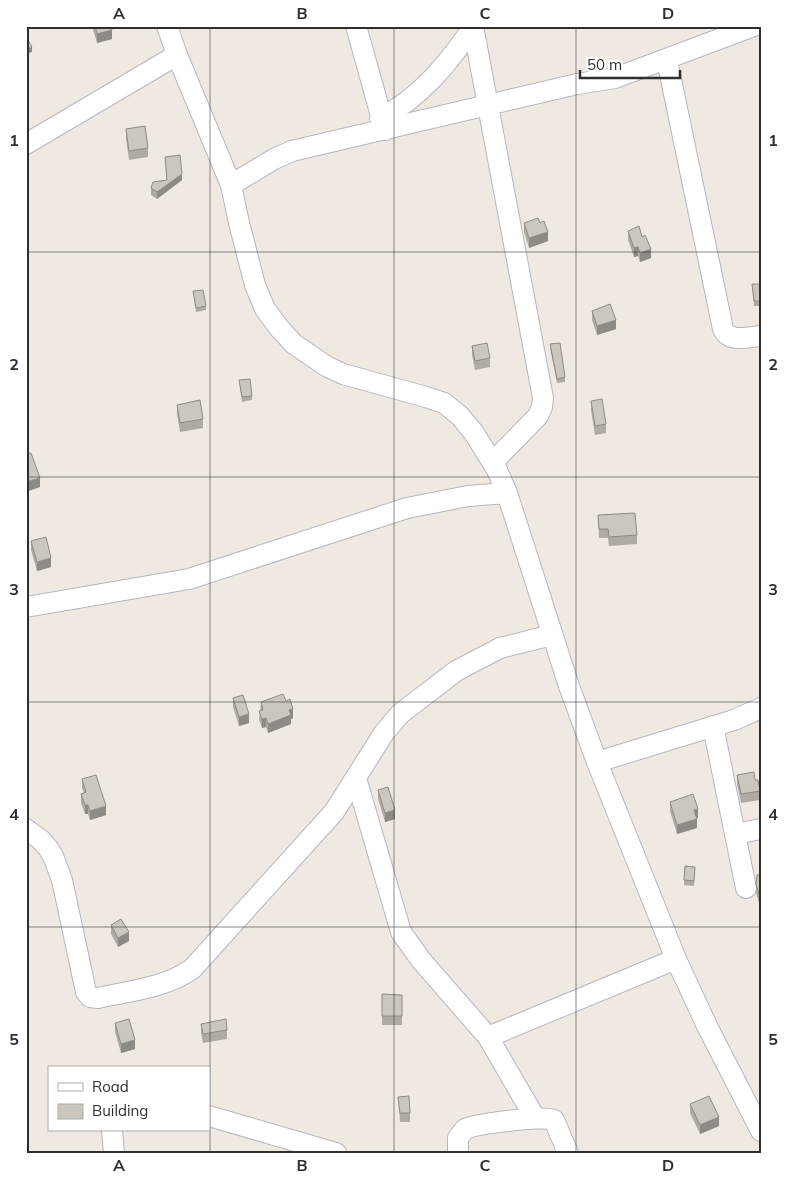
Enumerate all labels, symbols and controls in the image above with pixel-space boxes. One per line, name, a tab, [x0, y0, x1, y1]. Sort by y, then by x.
text: A	[113, 3, 125, 23]
text: B	[296, 3, 308, 23]
text: C	[480, 3, 491, 23]
text: D	[662, 3, 674, 23]
scale bar	[580, 48, 680, 80]
text: 50 m	[587, 55, 622, 74]
text: 1	[9, 130, 19, 150]
text: 1	[768, 130, 778, 150]
text: 2	[9, 354, 19, 374]
text: 2	[768, 354, 778, 374]
text: 3	[9, 579, 19, 599]
text: 3	[768, 579, 778, 599]
text: 4	[9, 804, 19, 824]
text: 4	[768, 804, 778, 824]
text: 5	[9, 1029, 19, 1049]
text: 5	[768, 1029, 778, 1049]
legend	[48, 1066, 210, 1132]
text: Road	[92, 1077, 129, 1096]
text: Building	[92, 1101, 148, 1120]
text: A	[113, 1155, 125, 1175]
text: B	[296, 1155, 308, 1175]
text: C	[480, 1155, 491, 1175]
text: D	[662, 1155, 674, 1175]

